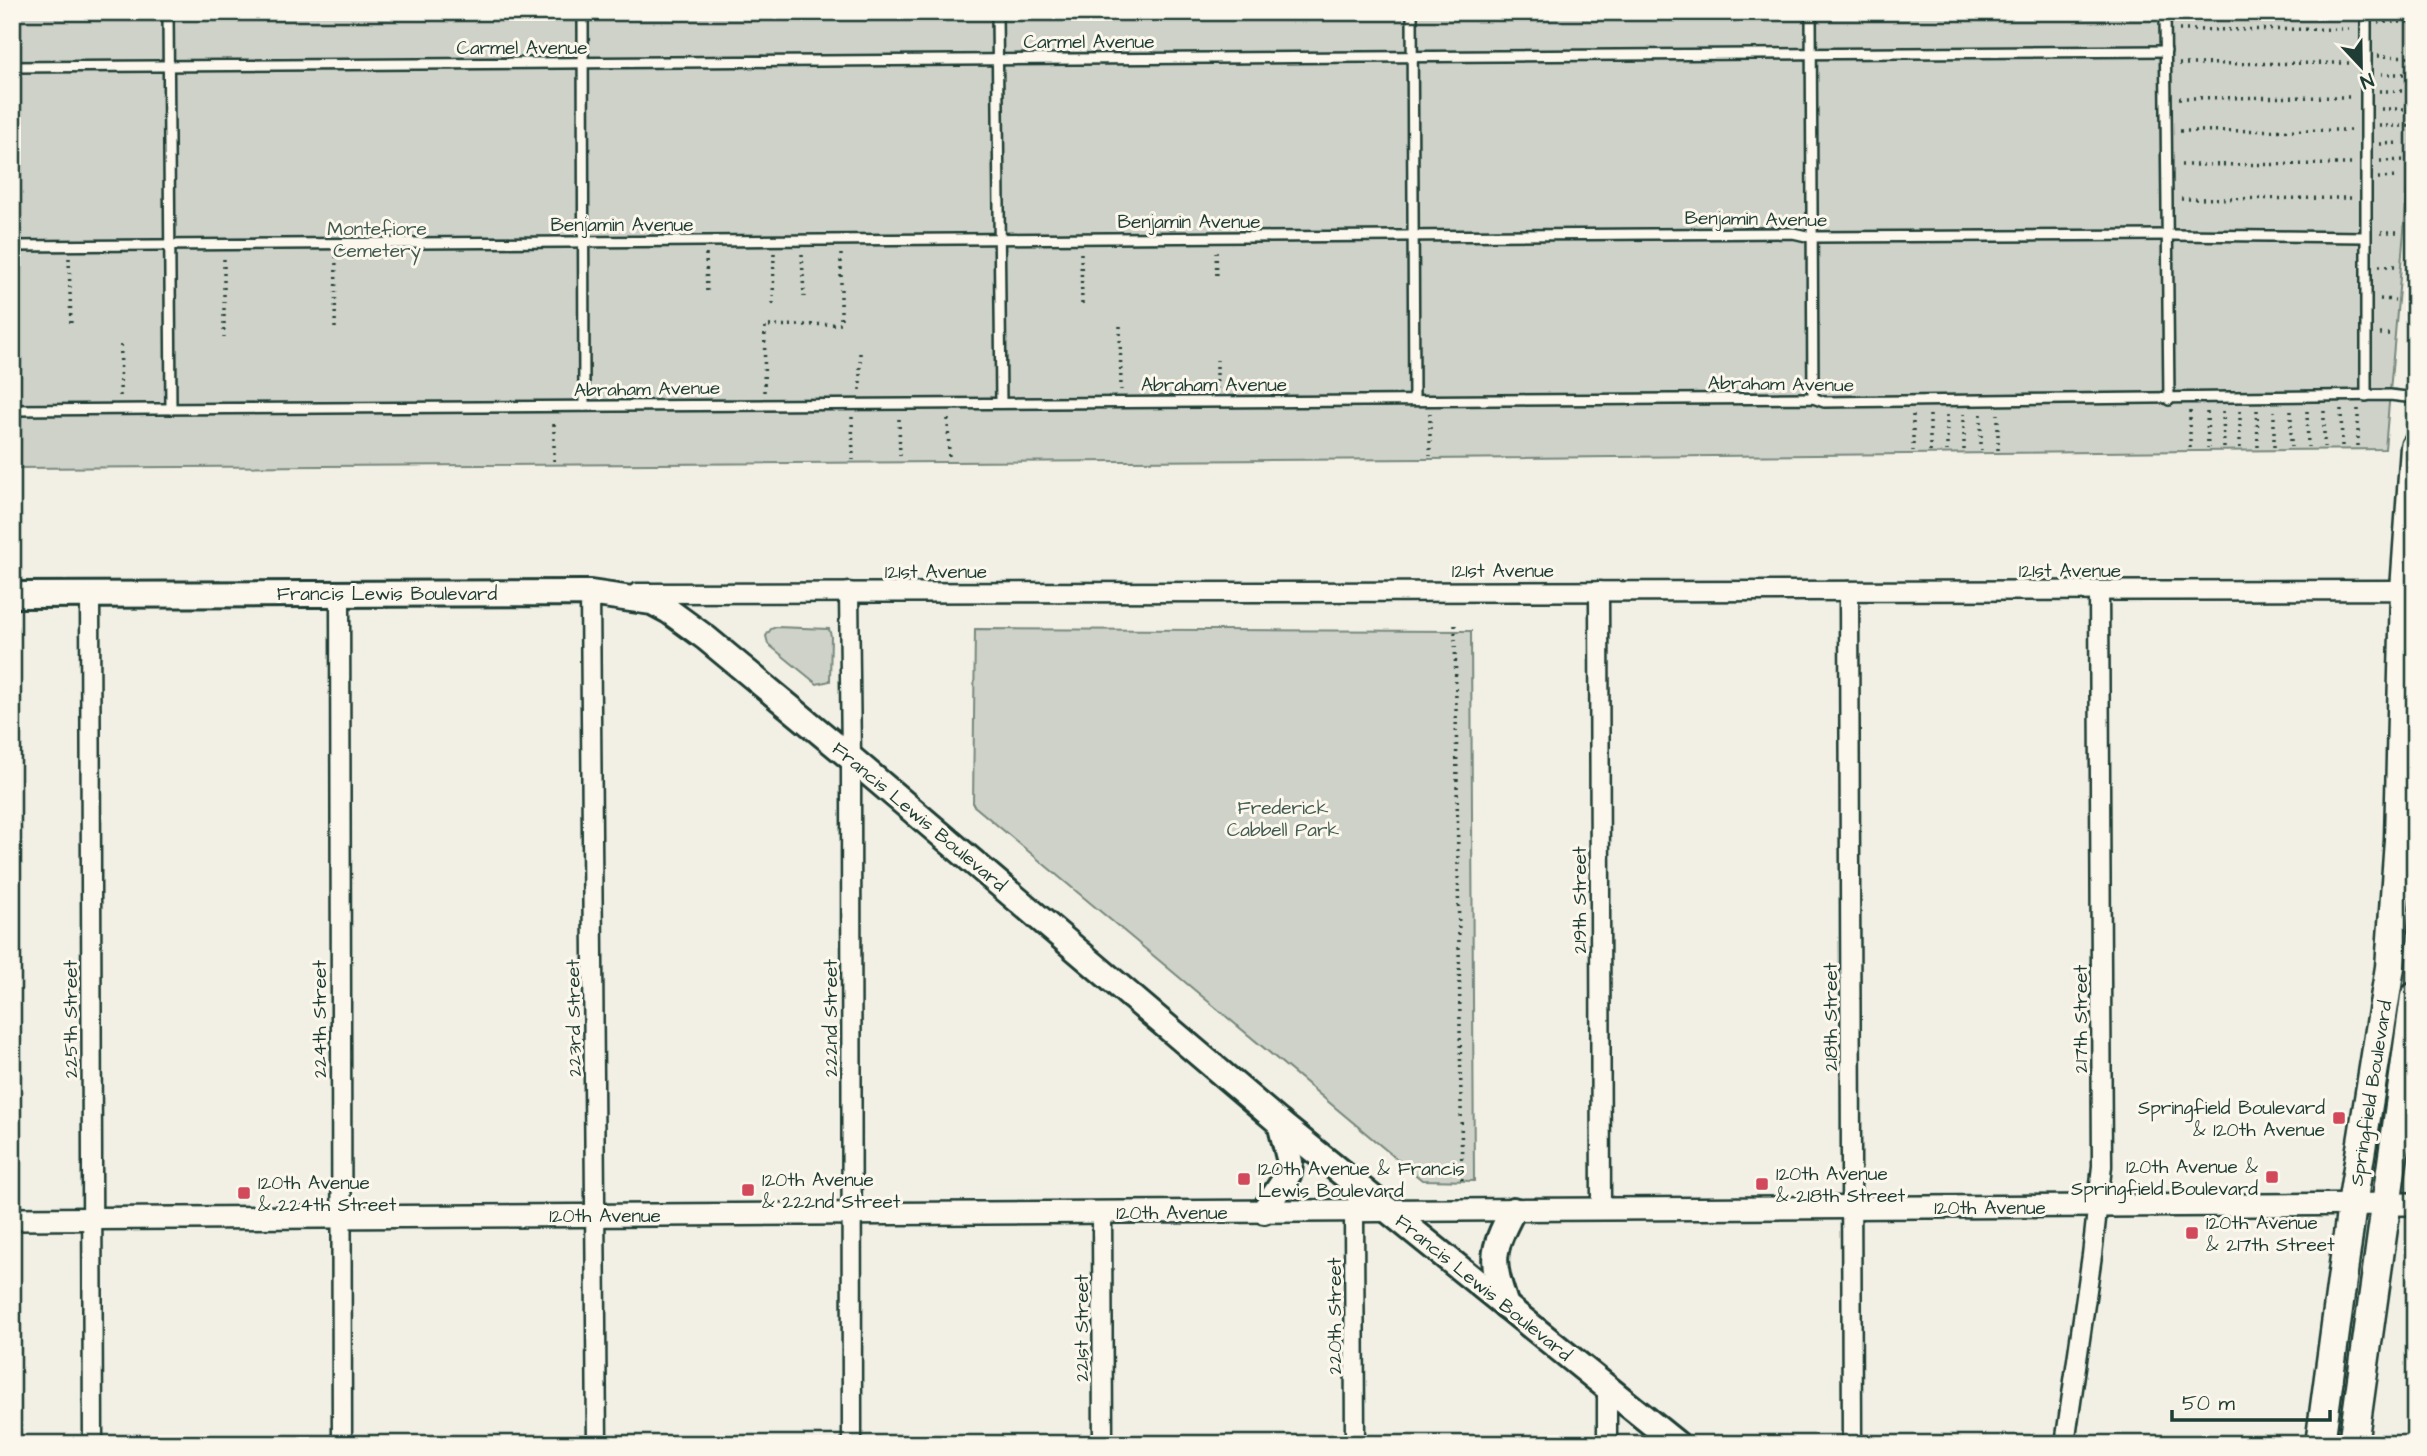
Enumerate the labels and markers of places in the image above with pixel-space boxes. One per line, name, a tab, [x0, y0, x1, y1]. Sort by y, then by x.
place label: Springfield Boulevard & 120th Avenue	[2138, 1095, 2325, 1144]
marker: Springfield Boulevard & 120th Avenue	[2331, 1110, 2347, 1126]
place label: 120th Avenue & Springfield Boulevard	[2071, 1154, 2258, 1204]
place label: 120th Avenue & Francis Lewis Boulevard	[1258, 1156, 1465, 1205]
place label: 120th Avenue & 218th Street	[1776, 1161, 1906, 1210]
place label: 120th Avenue & 222nd Street	[762, 1167, 901, 1216]
marker: 120th Avenue & Springfield Boulevard	[2264, 1169, 2280, 1185]
place label: 120th Avenue & 224th Street	[258, 1170, 397, 1219]
marker: 120th Avenue & Francis Lewis Boulevard	[1236, 1171, 1252, 1187]
marker: 120th Avenue & 218th Street	[1754, 1176, 1770, 1192]
marker: 120th Avenue & 222nd Street	[740, 1182, 756, 1198]
marker: 120th Avenue & 224th Street	[236, 1185, 252, 1201]
place label: 120th Avenue & 217th Street	[2206, 1210, 2335, 1259]
marker: 120th Avenue & 217th Street	[2184, 1225, 2200, 1241]

